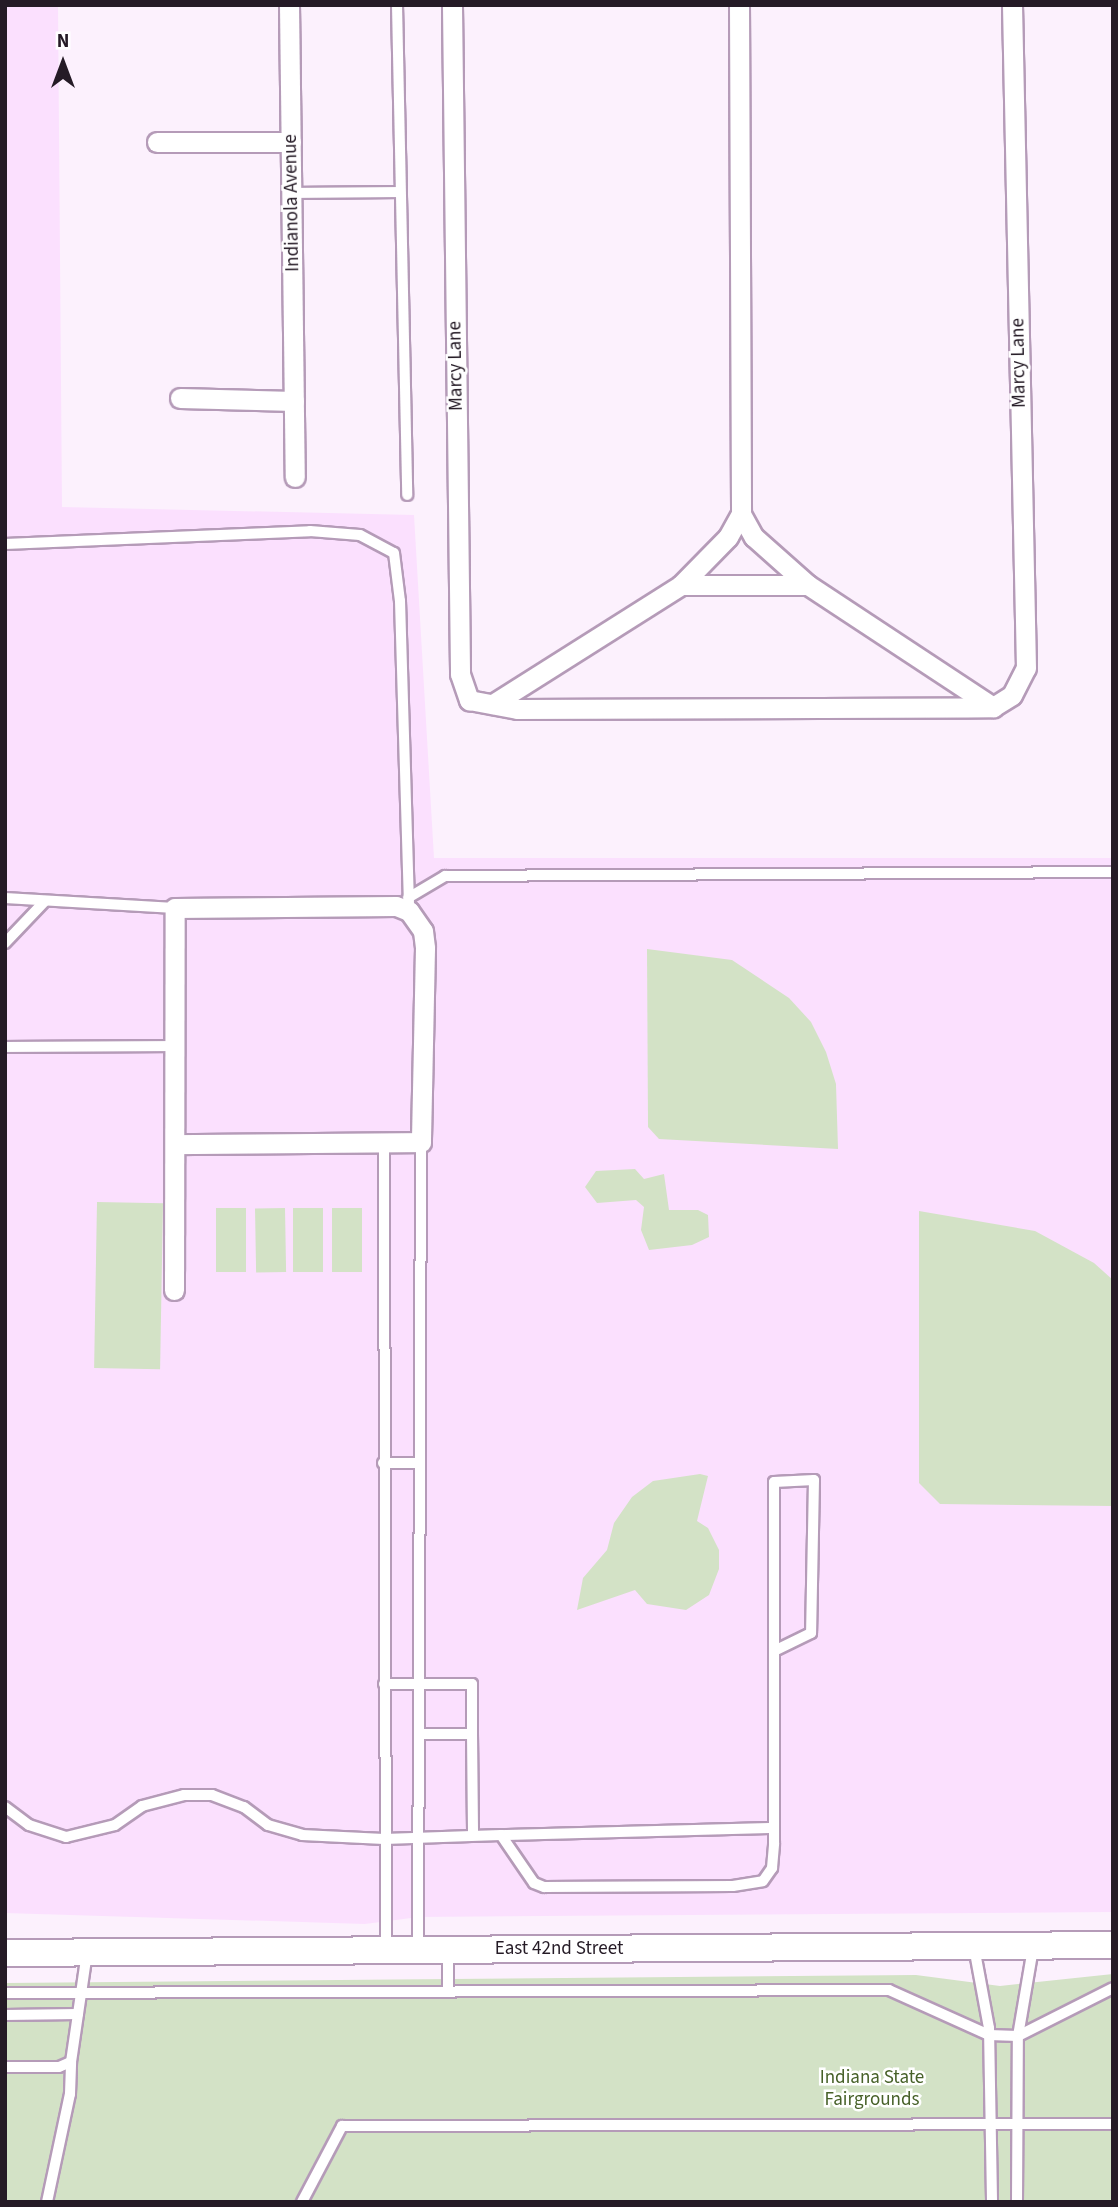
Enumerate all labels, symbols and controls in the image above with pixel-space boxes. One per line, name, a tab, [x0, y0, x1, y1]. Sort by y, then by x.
north arrow	[28, 28, 98, 98]
text: N	[57, 28, 69, 55]
street label: Indianola Avenue	[279, 134, 305, 272]
street label: Marcy Lane	[1007, 318, 1031, 408]
street label: Marcy Lane	[444, 321, 468, 411]
street label: East 42nd Street	[495, 1938, 623, 1960]
park label: Indiana State Fairgrounds	[820, 2067, 924, 2111]

